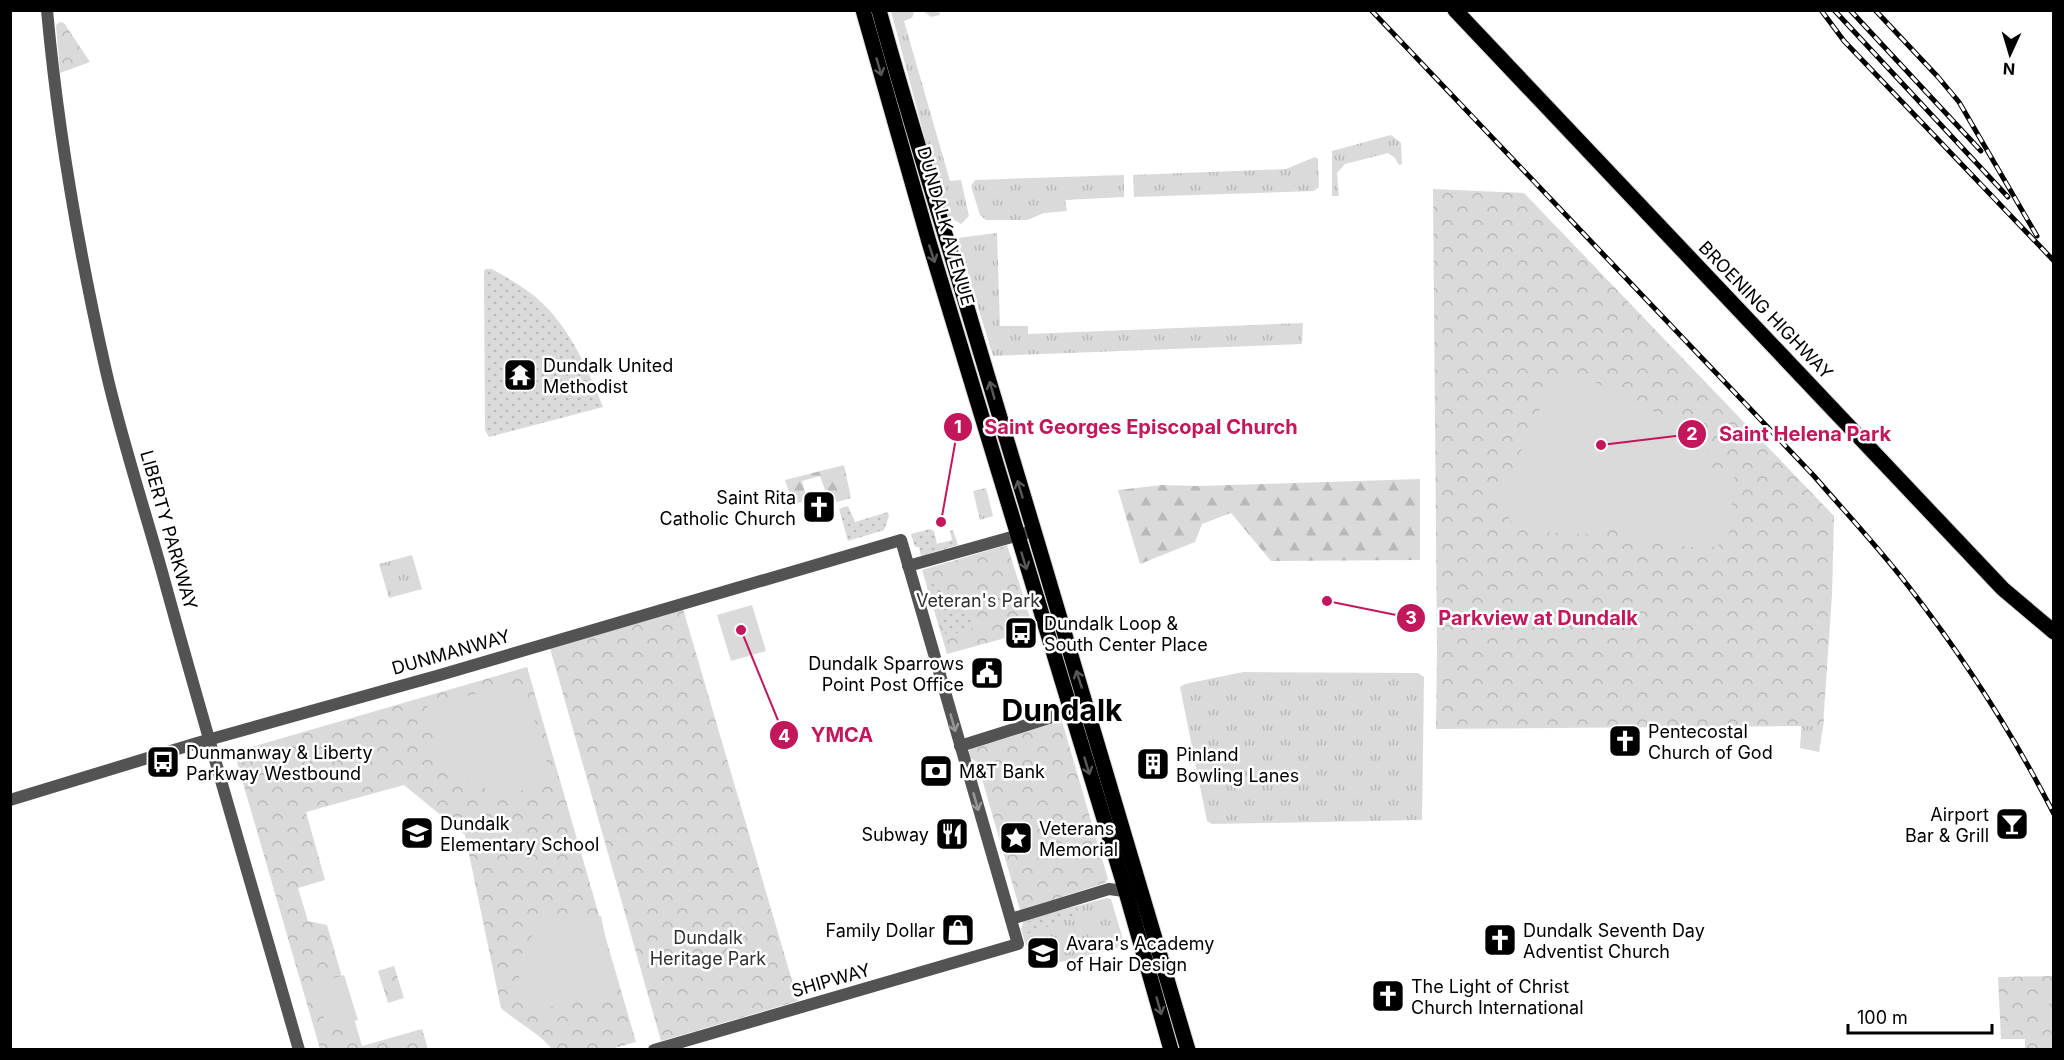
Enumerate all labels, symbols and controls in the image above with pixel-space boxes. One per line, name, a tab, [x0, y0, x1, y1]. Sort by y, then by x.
north arrow	[1980, 24, 2040, 84]
one-way arrow	[874, 57, 885, 76]
text: N	[2002, 59, 2016, 79]
street label: DUNDALK AVENUE	[913, 144, 979, 308]
street label: BROENING HIGHWAY	[1695, 237, 1837, 383]
one-way arrow	[928, 244, 939, 263]
place label: Dundalk United Methodist	[543, 355, 673, 397]
temple icon: Dundalk United Methodist	[502, 357, 538, 393]
one-way arrow	[985, 381, 997, 400]
callout: Saint Georges Episcopal Church	[943, 408, 1310, 446]
text: Saint Georges Episcopal Church	[984, 415, 1298, 439]
callout: Saint Helena Park	[1677, 415, 1903, 453]
text: 1	[954, 416, 962, 437]
text: Saint Helena Park	[1719, 422, 1891, 446]
text: 2	[1686, 423, 1698, 444]
street label: LIBERTY PARKWAY	[136, 448, 202, 612]
one-way arrow	[1014, 480, 1025, 499]
place label: Saint Rita Catholic Church	[660, 487, 796, 529]
church icon: Saint Rita Catholic Church	[801, 489, 837, 525]
one-way arrow	[1019, 551, 1030, 570]
park label: Veteran's Park	[916, 590, 1040, 611]
callout: Parkview at Dundalk	[1396, 599, 1650, 637]
text: Parkview at Dundalk	[1438, 606, 1638, 630]
text: 3	[1405, 607, 1417, 628]
place label: Dundalk Loop & South Center Place	[1044, 613, 1208, 655]
bus stop icon: Dundalk Loop & South Center Place	[1003, 615, 1039, 651]
street label: DUNMANWAY	[389, 625, 513, 679]
place label: Dundalk Sparrows Point Post Office	[808, 653, 964, 695]
public building icon: Dundalk Sparrows Point Post Office	[969, 655, 1005, 691]
one-way arrow	[1072, 670, 1083, 689]
district label: Dundalk	[1002, 692, 1123, 728]
one-way arrow	[948, 713, 959, 732]
callout: YMCA	[769, 716, 885, 754]
place label: Pentecostal Church of God	[1648, 721, 1773, 763]
text: YMCA	[811, 723, 873, 747]
church icon: Pentecostal Church of God	[1607, 723, 1643, 759]
text: 4	[778, 725, 790, 746]
place label: Dunmanway & Liberty Parkway Westbound	[186, 742, 373, 784]
bus stop icon: Dunmanway & Liberty Parkway Westbound	[145, 744, 181, 780]
place label: Pinland Bowling Lanes	[1176, 744, 1299, 786]
building icon: Pinland Bowling Lanes	[1135, 746, 1171, 782]
bank icon: M&T Bank	[918, 753, 954, 789]
one-way arrow	[1082, 756, 1093, 775]
place label: M&T Bank	[959, 761, 1045, 782]
one-way arrow	[971, 792, 982, 811]
place label: Airport Bar & Grill	[1905, 804, 1989, 846]
bar icon: Airport Bar & Grill	[1994, 806, 2030, 842]
place label: Dundalk Elementary School	[440, 813, 599, 855]
school or university icon: Dundalk Elementary School	[399, 815, 435, 851]
restaurant icon: Subway	[934, 816, 970, 852]
place label: Veterans Memorial	[1039, 818, 1118, 860]
place icon: Veterans Memorial	[998, 820, 1034, 856]
place label: Subway	[861, 824, 929, 845]
shop icon: Family Dollar	[940, 912, 976, 948]
place label: Family Dollar	[826, 920, 935, 941]
place label: Dundalk Seventh Day Adventist Church	[1523, 920, 1705, 962]
church icon: Dundalk Seventh Day Adventist Church	[1482, 922, 1518, 958]
park label: Dundalk Heritage Park	[650, 927, 766, 969]
place label: Avara's Academy of Hair Design	[1066, 933, 1214, 975]
school or university icon: Avara's Academy of Hair Design	[1025, 935, 1061, 971]
street label: SHIPWAY	[789, 959, 873, 1001]
place label: The Light of Christ Church International	[1411, 976, 1584, 1018]
church icon: The Light of Christ Church International	[1370, 978, 1406, 1014]
one-way arrow	[1154, 997, 1165, 1016]
scale bar	[1848, 997, 1992, 1035]
text: 100 m	[1857, 1007, 1908, 1028]

